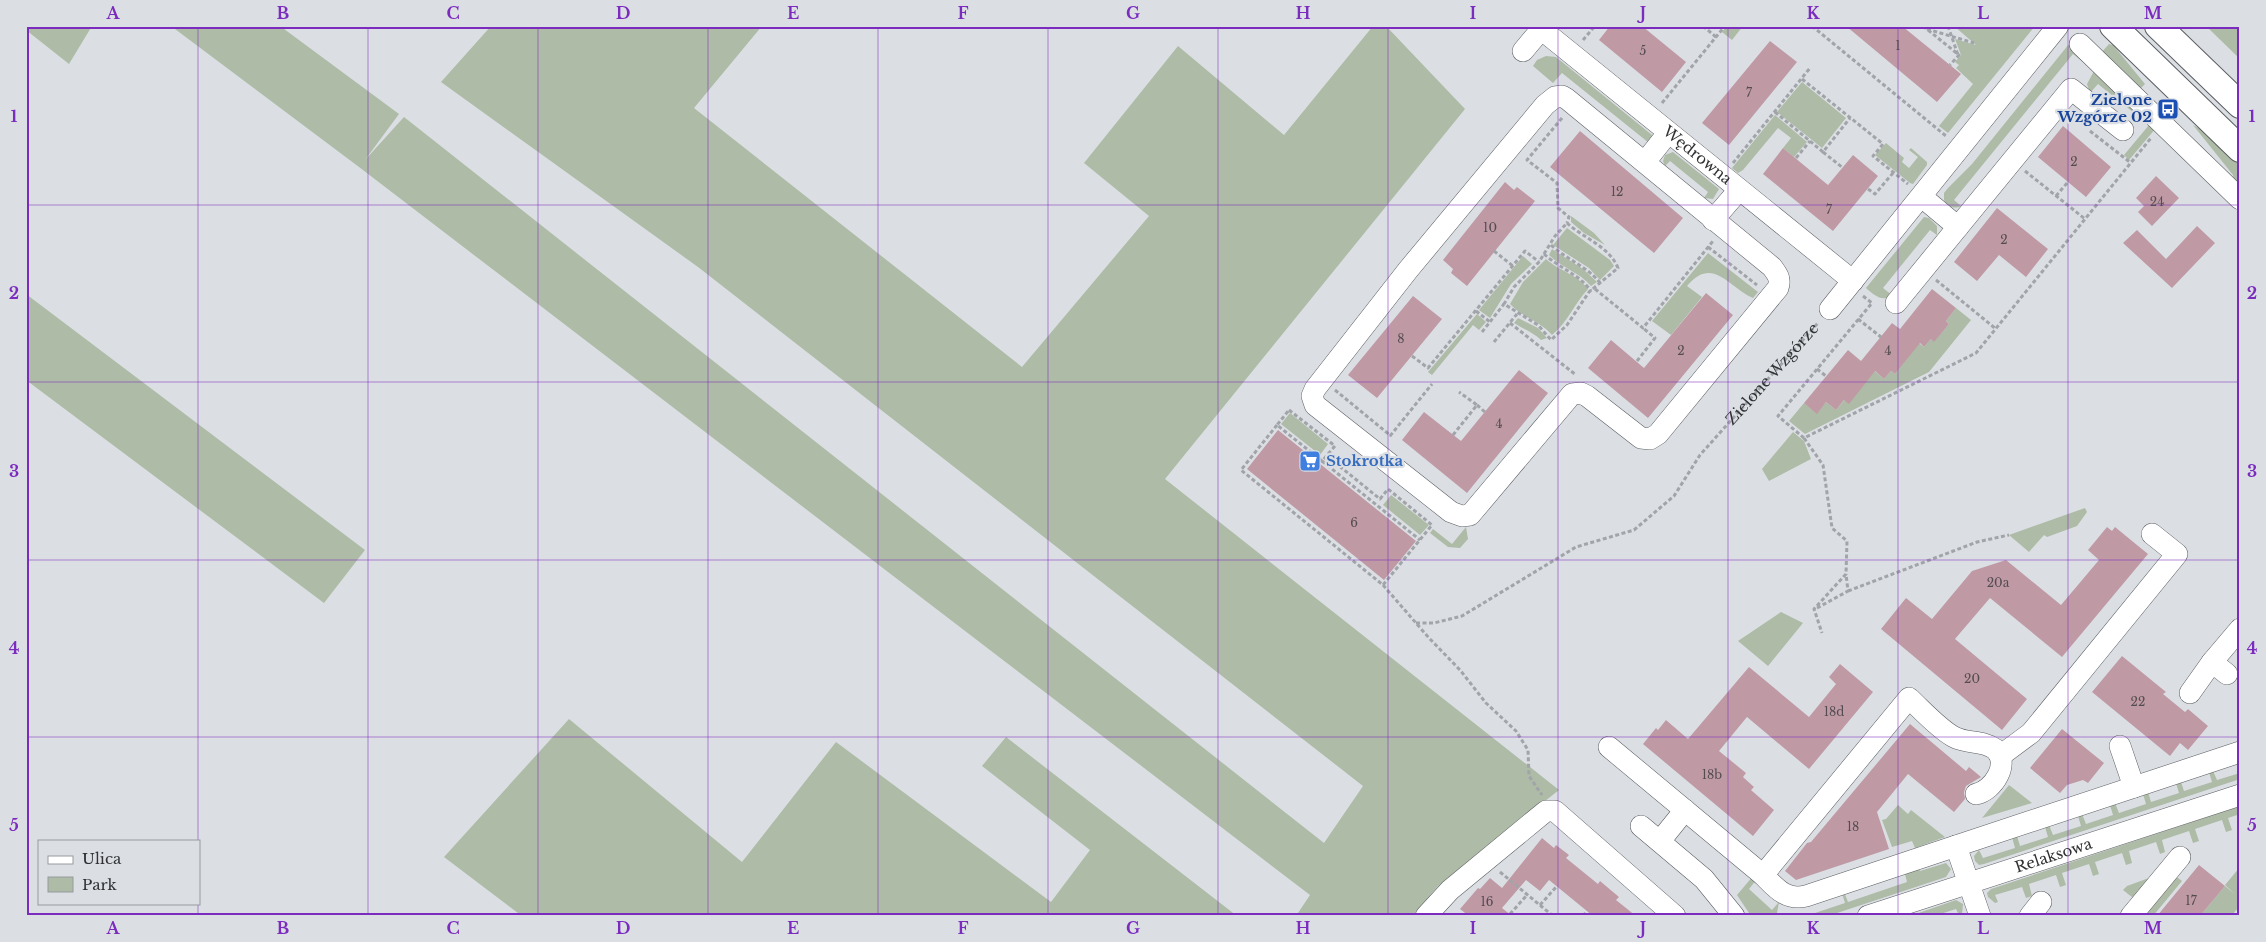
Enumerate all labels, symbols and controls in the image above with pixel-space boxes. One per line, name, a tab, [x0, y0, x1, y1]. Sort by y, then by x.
text: A	[106, 3, 121, 23]
text: B	[277, 3, 290, 23]
text: C	[446, 3, 460, 23]
text: D	[616, 3, 630, 23]
text: E	[787, 3, 799, 23]
text: F	[957, 3, 969, 23]
text: G	[1126, 3, 1140, 23]
text: H	[1295, 3, 1311, 23]
text: I	[1470, 3, 1477, 23]
text: J	[1637, 3, 1646, 23]
text: K	[1806, 3, 1820, 23]
text: L	[1977, 3, 1989, 23]
text: M	[2144, 3, 2162, 23]
house number: 1	[1895, 38, 1901, 53]
house number: 5	[1640, 43, 1647, 58]
house number: 7	[1746, 85, 1753, 100]
place label: Zielone Wzgórze 02	[2056, 90, 2152, 126]
bus stop icon: Zielone Wzgórze 02	[2156, 97, 2180, 121]
text: 1	[11, 106, 18, 126]
text: 1	[2249, 106, 2256, 126]
street label: Wędrowna	[1659, 121, 1737, 189]
house number: 2	[2070, 154, 2078, 169]
house number: 12	[1611, 184, 1623, 199]
house number: 24	[2150, 194, 2164, 209]
house number: 7	[1826, 202, 1833, 217]
house number: 10	[1483, 220, 1497, 235]
house number: 2	[2000, 232, 2008, 247]
text: 2	[9, 283, 19, 303]
text: 2	[2247, 283, 2257, 303]
street label: Zielone Wzgórze	[1721, 319, 1822, 429]
house number: 8	[1397, 331, 1405, 346]
house number: 2	[1677, 343, 1685, 358]
house number: 4	[1884, 343, 1892, 358]
house number: 4	[1495, 416, 1503, 431]
supermarket icon: Stokrotka	[1298, 449, 1322, 473]
place label: Stokrotka	[1326, 451, 1403, 470]
text: 3	[9, 461, 19, 481]
text: 3	[2247, 461, 2257, 481]
house number: 6	[1350, 515, 1358, 530]
house number: 20a	[1987, 575, 2010, 590]
text: 4	[9, 638, 19, 658]
text: 4	[2247, 638, 2257, 658]
house number: 20	[1964, 671, 1980, 686]
house number: 22	[2131, 694, 2145, 709]
house number: 18d	[1824, 704, 1844, 719]
house number: 18b	[1702, 767, 1722, 782]
text: 5	[9, 815, 19, 835]
text: 5	[2247, 815, 2257, 835]
house number: 18	[1847, 819, 1859, 834]
street label: Relaksowa	[2012, 834, 2095, 877]
legend	[38, 840, 200, 904]
text: Ulica	[82, 849, 122, 868]
text: Park	[82, 875, 118, 894]
house number: 17	[2185, 893, 2198, 908]
house number: 16	[1480, 894, 1494, 909]
text: A	[106, 918, 121, 938]
text: B	[277, 918, 290, 938]
text: C	[446, 918, 460, 938]
text: D	[616, 918, 630, 938]
text: E	[787, 918, 799, 938]
text: F	[957, 918, 969, 938]
text: G	[1126, 918, 1140, 938]
text: H	[1295, 918, 1311, 938]
text: I	[1470, 918, 1477, 938]
text: J	[1637, 918, 1646, 938]
text: K	[1806, 918, 1820, 938]
text: L	[1977, 918, 1989, 938]
text: M	[2144, 918, 2162, 938]

